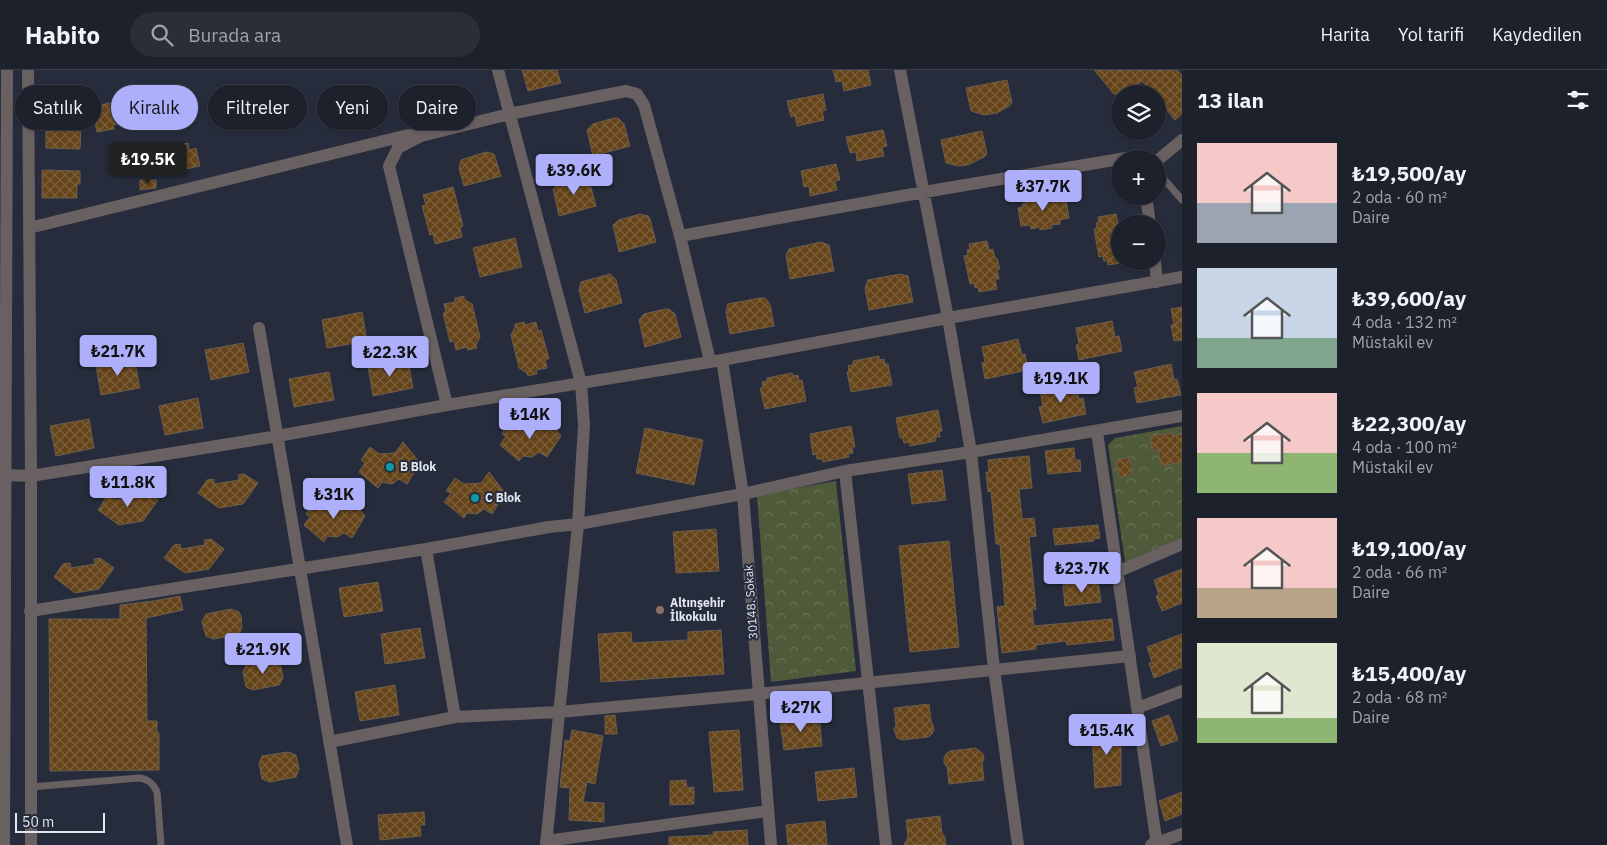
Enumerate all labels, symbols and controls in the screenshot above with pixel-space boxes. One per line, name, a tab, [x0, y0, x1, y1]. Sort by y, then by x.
search box	[130, 12, 480, 57]
text: Habito	[25, 19, 100, 51]
icon: search	[148, 21, 176, 49]
text: Burada ara	[188, 23, 281, 47]
text: Harita	[1321, 23, 1370, 46]
text: Yol tarifi	[1398, 23, 1464, 46]
text: Kaydedilen	[1492, 23, 1582, 46]
chip: Satılık	[15, 85, 101, 130]
chip: Kiralık	[111, 85, 198, 130]
chip: Filtreler	[208, 85, 307, 130]
chip: Yeni	[317, 85, 388, 130]
chip: Daire	[398, 85, 476, 130]
map controls	[1111, 85, 1166, 270]
button: layers	[1111, 85, 1166, 140]
text: 13 ilan	[1197, 86, 1264, 114]
icon: filters	[1564, 86, 1592, 114]
pin: ₺19.5K	[107, 142, 189, 185]
text: ₺19.5K	[121, 149, 175, 169]
button: +	[1111, 150, 1166, 205]
pin: ₺39.6K	[533, 154, 615, 196]
text: ₺19,500/ay	[1352, 159, 1466, 187]
text: ₺39.6K	[547, 160, 601, 180]
icon: home	[1237, 163, 1297, 223]
pin: ₺37.7K	[1002, 170, 1084, 212]
text: ₺37.7K	[1016, 176, 1070, 196]
text: 2 oda · 60 m²	[1352, 187, 1447, 207]
text: Daire	[1352, 207, 1390, 227]
button: −	[1111, 215, 1166, 270]
text: ₺39,600/ay	[1352, 284, 1466, 312]
icon: home	[1237, 288, 1297, 348]
text: 4 oda · 132 m²	[1352, 312, 1457, 332]
text: Müstakil ev	[1352, 332, 1433, 352]
pin: ₺21.7K	[77, 334, 159, 377]
pin: ₺22.3K	[349, 336, 431, 378]
text: ₺21.7K	[91, 341, 145, 361]
text: ₺22.3K	[363, 342, 417, 362]
pin: ₺19.1K	[1020, 362, 1102, 404]
text: ₺19.1K	[1034, 368, 1088, 388]
pin: ₺14K	[500, 398, 560, 440]
text: ₺14K	[510, 404, 550, 424]
text: ₺22,300/ay	[1352, 409, 1466, 437]
icon: home	[1237, 413, 1297, 473]
text: 4 oda · 100 m²	[1352, 437, 1457, 457]
text: Müstakil ev	[1352, 457, 1433, 477]
place label: B Blok	[400, 459, 436, 474]
marker: B Blok	[384, 461, 396, 473]
pin: ₺11.8K	[87, 466, 169, 508]
text: ₺11.8K	[101, 472, 155, 492]
pin: ₺31K	[304, 478, 364, 520]
text: ₺31K	[314, 484, 354, 504]
place label: C Blok	[485, 490, 521, 505]
marker: C Blok	[469, 492, 481, 504]
text: ₺19,100/ay	[1352, 534, 1466, 562]
icon: home	[1237, 538, 1297, 598]
pin: ₺23.7K	[1041, 552, 1123, 594]
text: ₺23.7K	[1055, 558, 1109, 578]
text: 2 oda · 66 m²	[1352, 562, 1447, 582]
street label: 30148. Sokak	[740, 564, 761, 640]
text: Daire	[1352, 582, 1390, 602]
place label: Altınşehir İlkokulu	[670, 595, 725, 624]
marker: Altınşehir İlkokulu	[654, 604, 666, 616]
pin: ₺21.9K	[222, 632, 304, 675]
text: ₺21.9K	[236, 639, 290, 659]
text: ₺15,400/ay	[1352, 659, 1466, 687]
icon: home	[1237, 663, 1297, 723]
text: 2 oda · 68 m²	[1352, 687, 1447, 707]
pin: ₺27K	[771, 690, 831, 733]
text: ₺27K	[781, 697, 821, 717]
text: Daire	[1352, 707, 1390, 727]
pin: ₺15.4K	[1066, 714, 1148, 756]
text: ₺15.4K	[1080, 720, 1134, 740]
scale bar	[15, 810, 105, 833]
text: 50 m	[22, 813, 54, 831]

